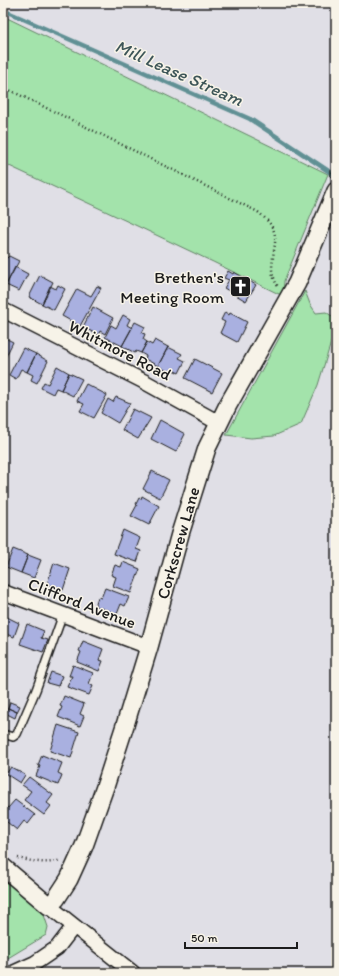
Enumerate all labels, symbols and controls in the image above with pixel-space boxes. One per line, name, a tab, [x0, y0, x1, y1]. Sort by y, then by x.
water label: Mill Lease Stream	[112, 35, 247, 111]
place label: Brethen's Meeting Room	[120, 267, 224, 307]
church icon: Brethen's Meeting Room	[227, 274, 253, 300]
street label: Whitmore Road	[65, 316, 175, 384]
street label: Corkscrew Lane	[152, 485, 204, 601]
street label: Clifford Avenue	[25, 573, 139, 633]
scale bar	[185, 924, 297, 950]
text: 50 m	[191, 931, 217, 945]

